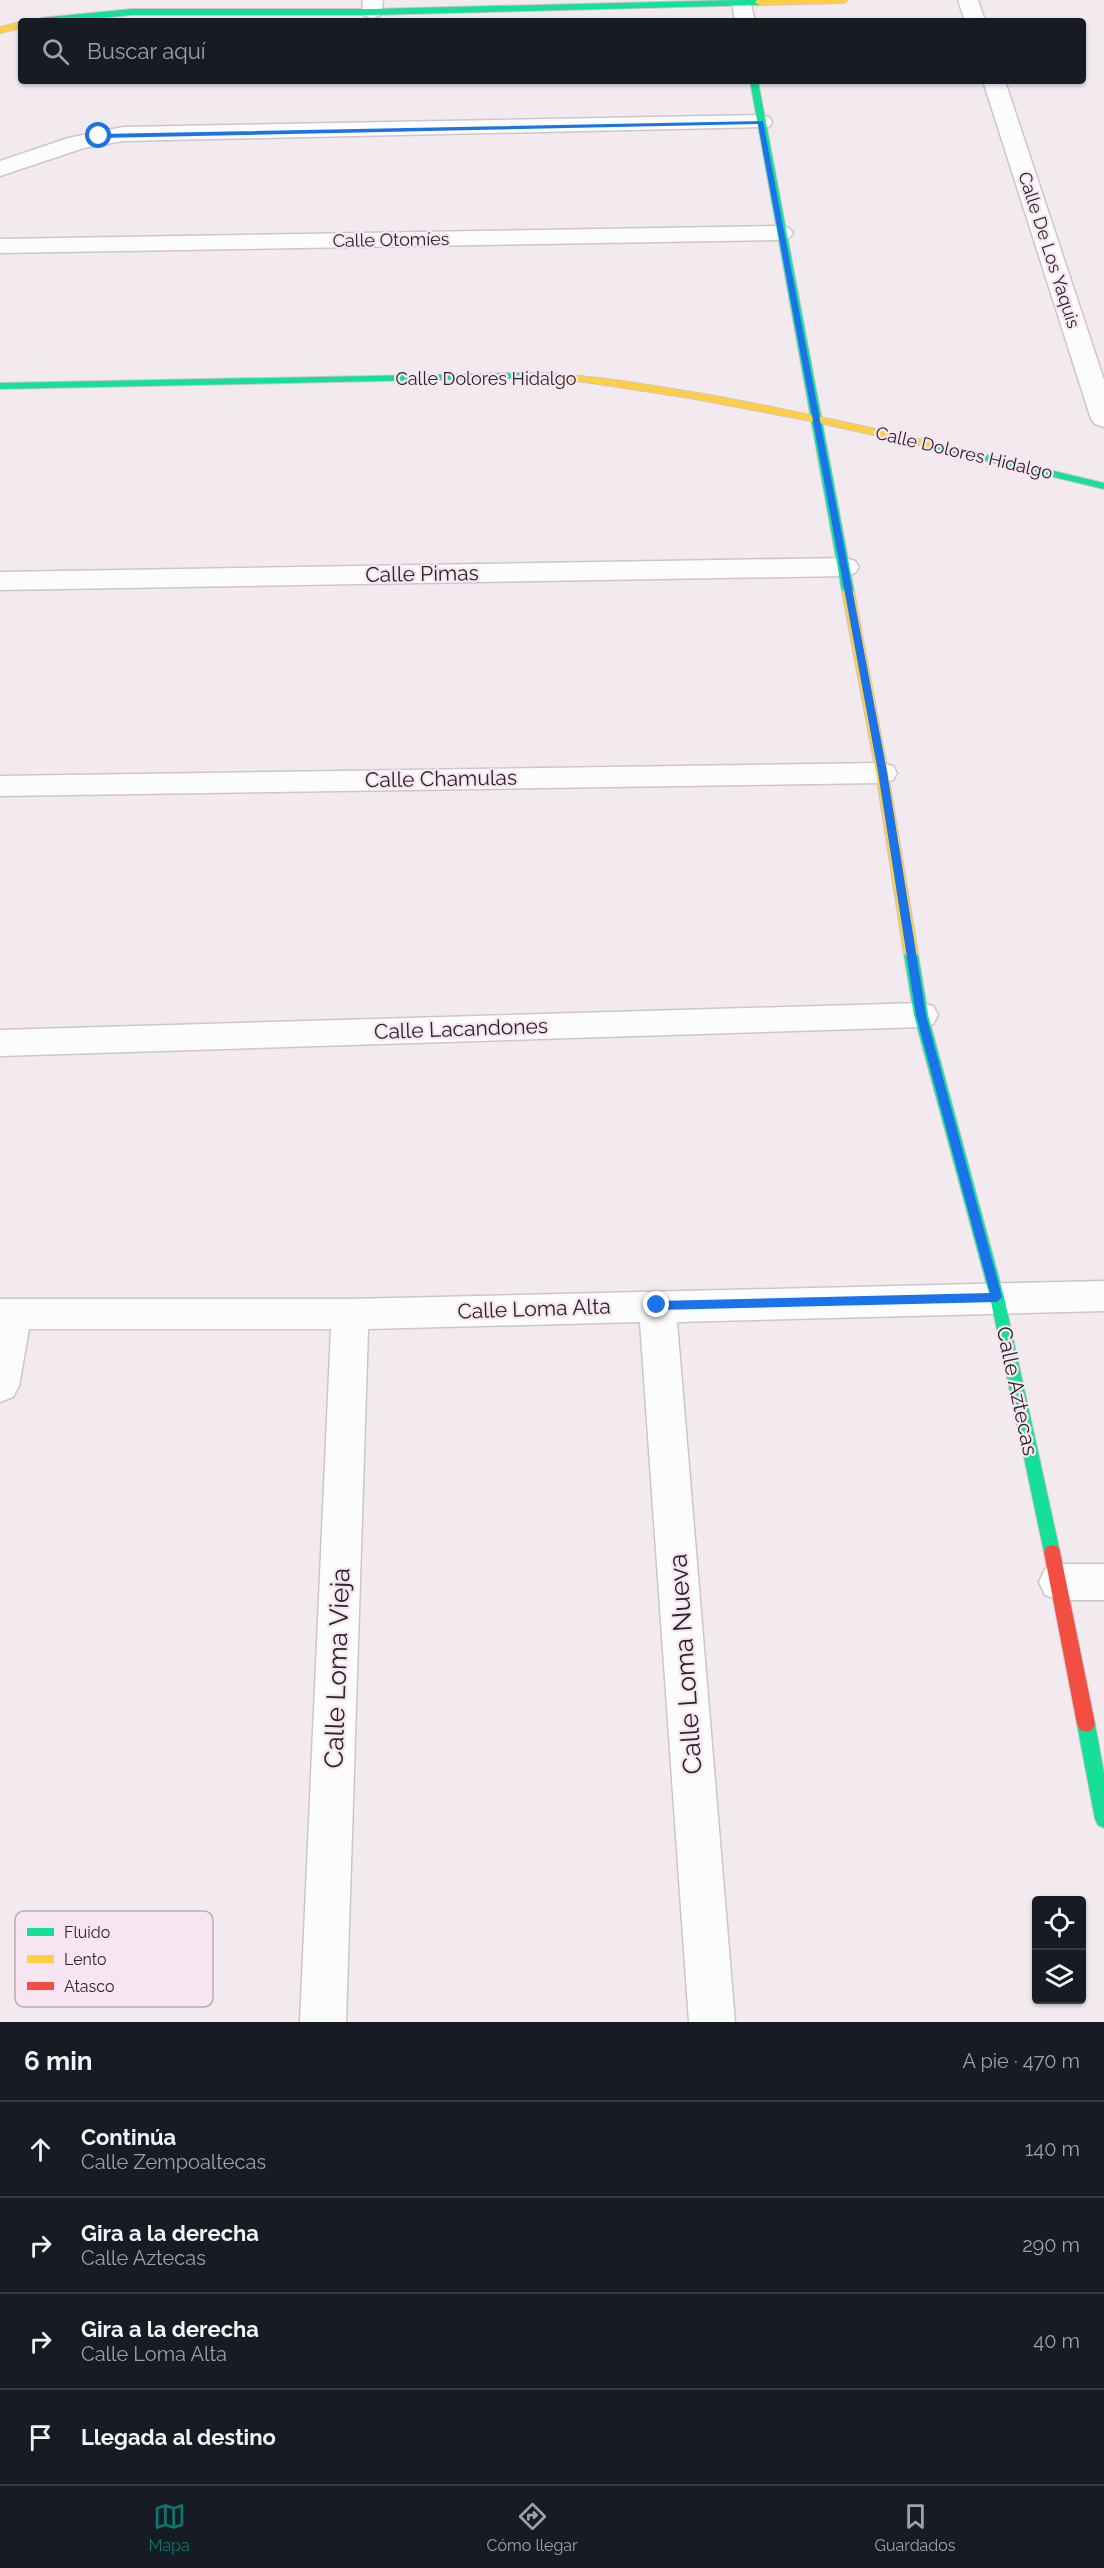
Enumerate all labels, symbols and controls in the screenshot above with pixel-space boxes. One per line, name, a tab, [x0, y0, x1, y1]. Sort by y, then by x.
search box	[18, 18, 1086, 84]
icon: search	[39, 35, 72, 68]
text: Buscar aquí	[87, 38, 206, 64]
route start	[85, 122, 111, 148]
street label: Calle De Los Yaquis	[1014, 169, 1085, 331]
street label: Calle Otomíes	[332, 228, 450, 251]
street label: Calle Dolores Hidalgo	[395, 368, 577, 389]
street label: Calle Dolores Hidalgo	[874, 422, 1055, 483]
street label: Calle Pimas	[365, 560, 479, 587]
street label: Calle Chamulas	[365, 765, 517, 792]
street label: Calle Lacandones	[374, 1013, 548, 1044]
route end	[643, 1291, 669, 1317]
street label: Calle Loma Alta	[457, 1293, 611, 1324]
street label: Calle Aztecas	[992, 1324, 1043, 1458]
street label: Calle Loma Nueva	[662, 1553, 708, 1775]
street label: Calle Loma Vieja	[319, 1567, 355, 1769]
map controls	[1032, 1896, 1086, 2004]
button: locate	[1032, 1896, 1086, 1950]
legend	[15, 1911, 213, 2007]
text: Fluido	[64, 1923, 110, 1942]
text: Lento	[64, 1950, 107, 1969]
button: layers	[1032, 1950, 1086, 2004]
text: Atasco	[64, 1977, 115, 1996]
text: 6 min	[24, 2046, 93, 2076]
text: A pie · 470 m	[962, 2049, 1080, 2073]
text: Continúa	[81, 2124, 176, 2150]
icon: ahead	[24, 2133, 57, 2166]
text: 140 m	[1025, 2137, 1080, 2161]
text: Calle Zempoaltecas	[81, 2150, 266, 2174]
text: Gira a la derecha	[81, 2220, 259, 2246]
icon: right	[24, 2229, 57, 2262]
text: 290 m	[1022, 2233, 1080, 2257]
text: Calle Aztecas	[81, 2246, 206, 2270]
text: Gira a la derecha	[81, 2316, 259, 2342]
icon: right	[24, 2325, 57, 2358]
text: 40 m	[1033, 2329, 1080, 2353]
text: Calle Loma Alta	[81, 2342, 227, 2366]
icon: arrive	[24, 2421, 57, 2454]
text: Llegada al destino	[81, 2424, 276, 2450]
tab: Mapa	[148, 2500, 190, 2555]
tab: Cómo llegar	[487, 2500, 578, 2555]
tab: Guardados	[875, 2500, 956, 2555]

